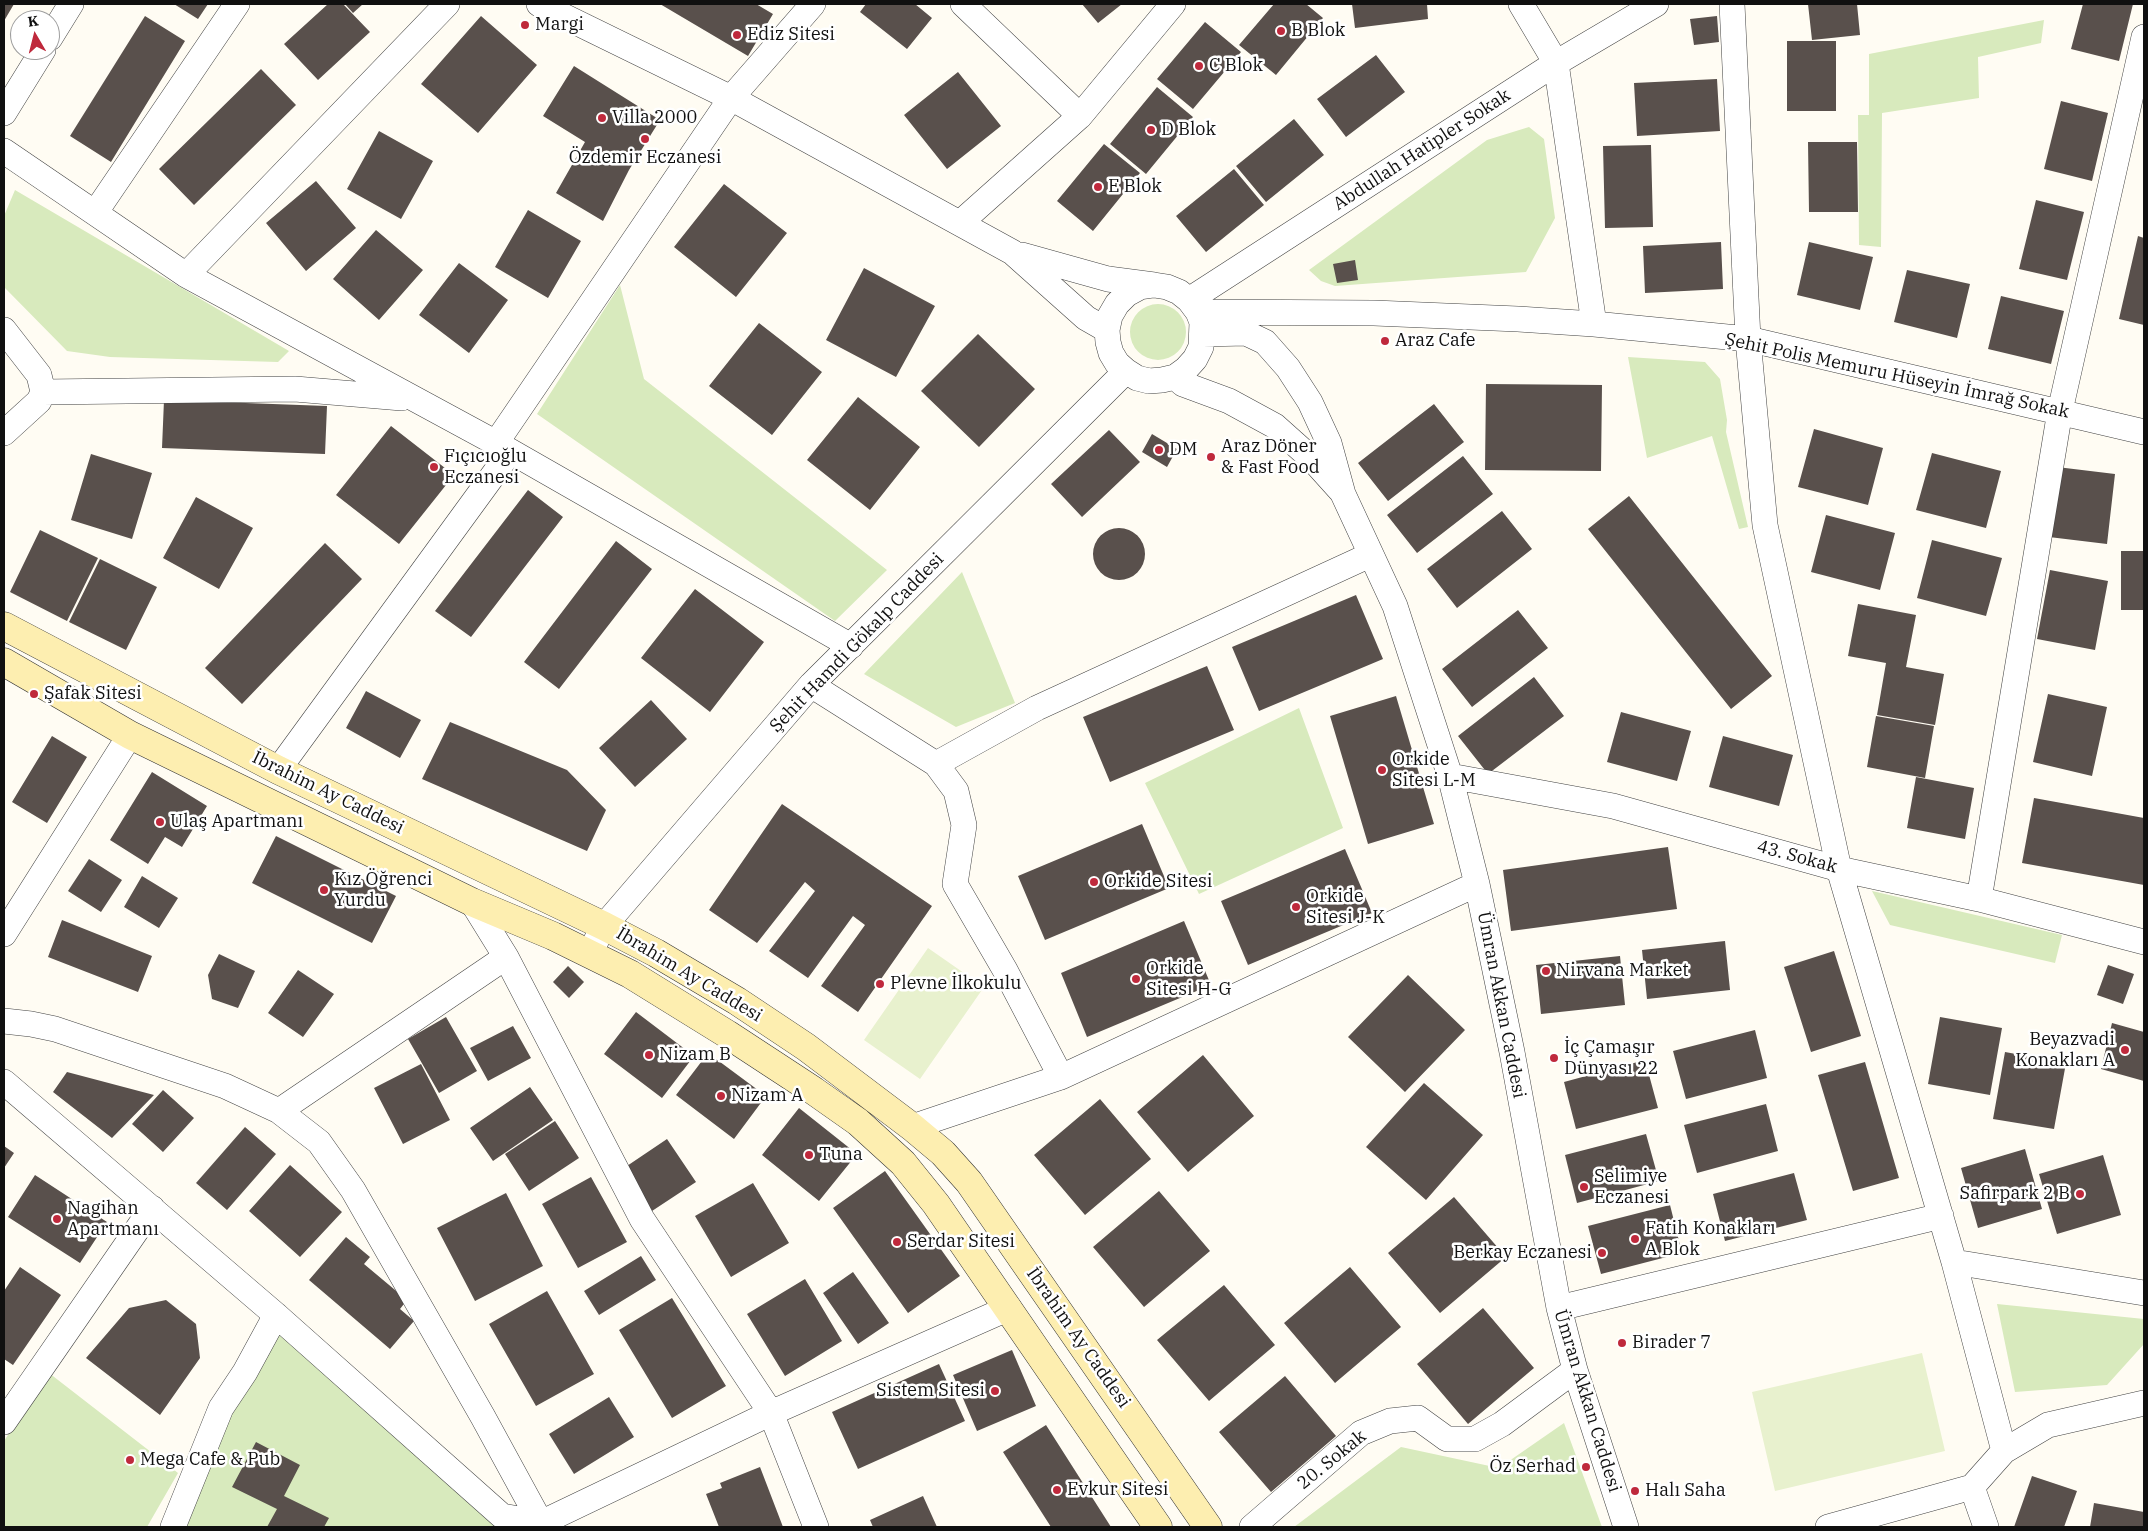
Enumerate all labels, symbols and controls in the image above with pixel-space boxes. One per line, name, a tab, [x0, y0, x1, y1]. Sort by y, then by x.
north arrow	[10, 10, 60, 60]
text: K	[26, 11, 40, 31]
place label: Margi	[535, 14, 584, 36]
marker: Margi	[519, 19, 531, 31]
place label: B Blok	[1291, 20, 1345, 42]
place label: Ediz Sitesi	[747, 24, 835, 46]
marker: B Blok	[1275, 25, 1287, 37]
marker: Ediz Sitesi	[731, 29, 743, 41]
place label: C Blok	[1209, 55, 1263, 77]
marker: C Blok	[1193, 60, 1205, 72]
street label: Abdullah Hatipler Sokak	[1329, 85, 1515, 215]
place label: Villa 2000	[612, 107, 697, 129]
marker: Villa 2000	[596, 112, 608, 124]
place label: D Blok	[1161, 119, 1216, 141]
marker: D Blok	[1145, 124, 1157, 136]
marker: Özdemir Eczanesi	[639, 133, 651, 145]
place label: Özdemir Eczanesi	[569, 147, 721, 169]
place label: E Blok	[1108, 176, 1162, 198]
marker: E Blok	[1092, 181, 1104, 193]
street label: Şehit Polis Memuru Hüseyin İmrağ Sokak	[1723, 329, 2071, 423]
place label: Araz Cafe	[1395, 330, 1475, 352]
marker: Araz Cafe	[1379, 335, 1391, 347]
place label: Araz Döner & Fast Food	[1221, 436, 1320, 478]
place label: DM	[1169, 439, 1197, 461]
marker: DM	[1153, 444, 1165, 456]
place label: Fıçıcıoğlu Eczanesi	[444, 446, 527, 488]
marker: Araz Döner & Fast Food	[1205, 451, 1217, 463]
marker: Fıçıcıoğlu Eczanesi	[428, 461, 440, 473]
street label: Şehit Hamdi Gökalp Caddesi	[766, 549, 948, 737]
place label: Şafak Sitesi	[44, 683, 142, 705]
marker: Şafak Sitesi	[28, 688, 40, 700]
street label: İbrahim Ay Caddesi	[249, 747, 407, 839]
place label: Orkide Sitesi L-M	[1392, 749, 1476, 792]
marker: Orkide Sitesi L-M	[1376, 764, 1388, 776]
place label: Ulaş Apartmanı	[170, 811, 303, 833]
marker: Ulaş Apartmanı	[154, 816, 166, 828]
street label: 43. Sokak	[1755, 836, 1839, 878]
place label: Kız Öğrenci Yurdu	[334, 869, 432, 912]
place label: Orkide Sitesi	[1104, 871, 1213, 893]
marker: Orkide Sitesi	[1088, 876, 1100, 888]
marker: Kız Öğrenci Yurdu	[318, 884, 330, 896]
place label: Orkide Sitesi J-K	[1306, 886, 1385, 929]
marker: Orkide Sitesi J-K	[1290, 901, 1302, 913]
street label: Ümran Akkan Caddesi	[1472, 910, 1530, 1100]
street label: İbrahim Ay Caddesi	[612, 923, 766, 1027]
place label: Orkide Sitesi H-G	[1146, 958, 1231, 1001]
place label: Nirvana Market	[1556, 960, 1689, 982]
marker: Nirvana Market	[1540, 965, 1552, 977]
place label: Plevne İlkokulu	[890, 973, 1021, 995]
marker: Orkide Sitesi H-G	[1130, 973, 1142, 985]
marker: Plevne İlkokulu	[874, 978, 886, 990]
place label: Beyazvadi Konakları A	[2015, 1029, 2115, 1072]
place label: İç Çamaşır Dünyası 22	[1564, 1037, 1659, 1080]
place label: Nizam B	[659, 1044, 731, 1066]
marker: Beyazvadi Konakları A	[2119, 1044, 2131, 1056]
marker: Nizam B	[643, 1049, 655, 1061]
marker: İç Çamaşır Dünyası 22	[1548, 1052, 1560, 1064]
place label: Nizam A	[731, 1085, 803, 1107]
marker: Nizam A	[715, 1090, 727, 1102]
place label: Tuna	[819, 1144, 863, 1166]
marker: Tuna	[803, 1149, 815, 1161]
place label: Selimiye Eczanesi	[1594, 1166, 1669, 1208]
marker: Selimiye Eczanesi	[1578, 1181, 1590, 1193]
place label: Safirpark 2 B	[1960, 1183, 2070, 1205]
marker: Safirpark 2 B	[2074, 1188, 2086, 1200]
place label: Nagihan Apartmanı	[67, 1198, 159, 1240]
marker: Nagihan Apartmanı	[51, 1213, 63, 1225]
place label: Fatih Konakları A Blok	[1645, 1218, 1776, 1260]
place label: Serdar Sitesi	[907, 1231, 1015, 1253]
marker: Fatih Konakları A Blok	[1629, 1233, 1641, 1245]
marker: Serdar Sitesi	[891, 1236, 903, 1248]
place label: Berkay Eczanesi	[1453, 1242, 1592, 1264]
marker: Berkay Eczanesi	[1596, 1247, 1608, 1259]
street label: İbrahim Ay Caddesi	[1021, 1264, 1135, 1412]
street label: Ümran Akkan Caddesi	[1549, 1307, 1625, 1495]
place label: Birader 7	[1632, 1332, 1711, 1354]
marker: Birader 7	[1616, 1337, 1628, 1349]
place label: Sistem Sitesi	[876, 1380, 985, 1402]
marker: Sistem Sitesi	[989, 1385, 1001, 1397]
street label: 20. Sokak	[1293, 1426, 1371, 1494]
place label: Mega Cafe & Pub	[140, 1449, 280, 1471]
marker: Mega Cafe & Pub	[124, 1454, 136, 1466]
place label: Öz Serhad	[1490, 1456, 1576, 1478]
marker: Öz Serhad	[1580, 1461, 1592, 1473]
place label: Evkur Sitesi	[1067, 1479, 1168, 1501]
place label: Halı Saha	[1645, 1480, 1726, 1502]
marker: Evkur Sitesi	[1051, 1484, 1063, 1496]
marker: Halı Saha	[1629, 1485, 1641, 1497]

